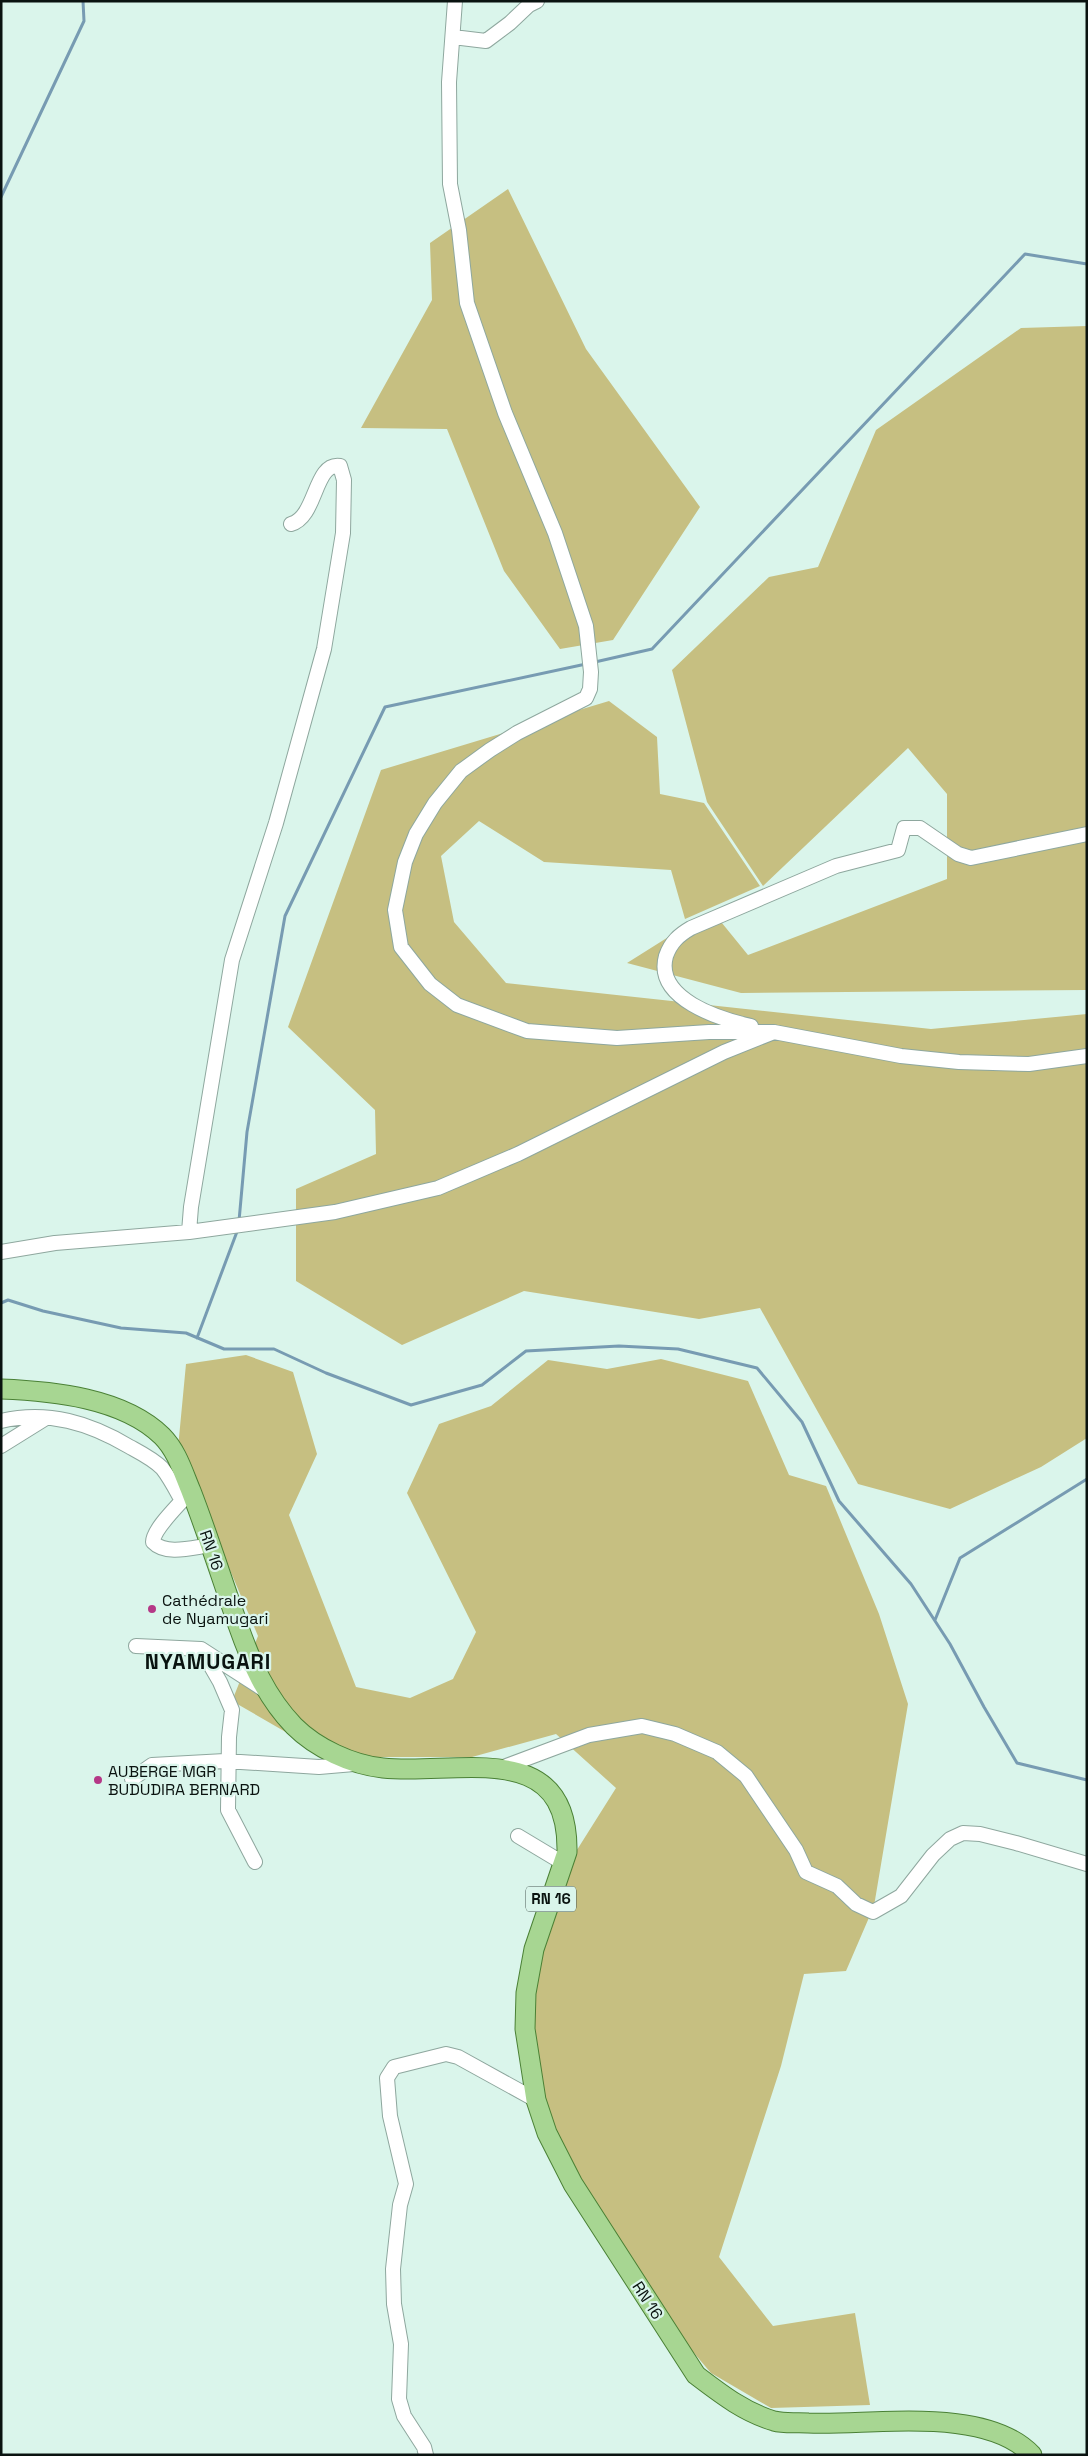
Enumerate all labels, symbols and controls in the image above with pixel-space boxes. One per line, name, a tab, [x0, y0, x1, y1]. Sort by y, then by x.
street label: RN 16	[195, 1527, 228, 1573]
place label: Cathédrale de Nyamugari	[162, 1590, 268, 1629]
marker: Cathédrale de Nyamugari	[146, 1603, 158, 1615]
district label: NYAMUGARI	[145, 1648, 271, 1675]
place label: AUBERGE MGR BUDUDIRA BERNARD	[108, 1761, 260, 1800]
marker: AUBERGE MGR BUDUDIRA BERNARD	[92, 1774, 104, 1786]
road number: RN 16	[526, 1886, 576, 1912]
street label: RN 16	[628, 2277, 668, 2323]

